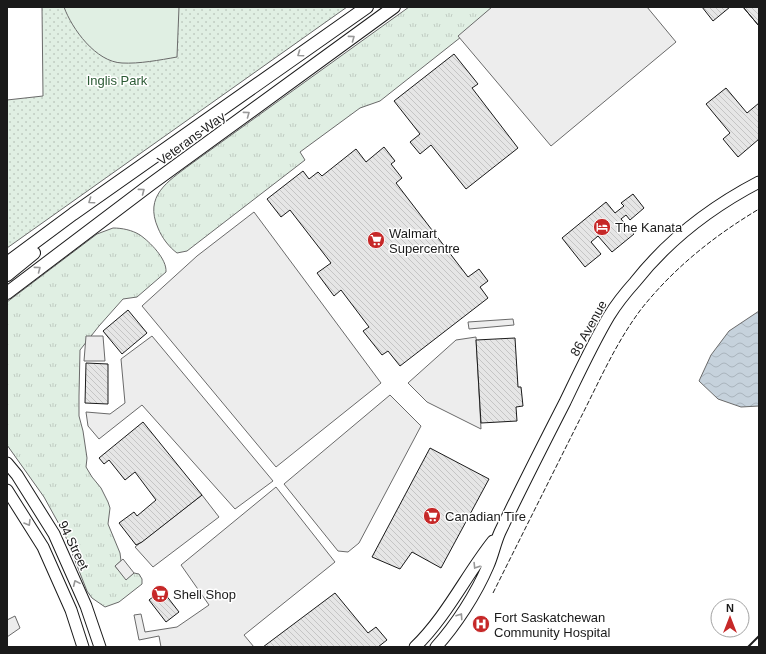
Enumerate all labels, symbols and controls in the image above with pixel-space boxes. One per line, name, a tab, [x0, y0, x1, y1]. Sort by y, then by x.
one-way arrow	[347, 36, 354, 43]
one-way arrow	[298, 49, 305, 56]
park label: Inglis Park	[87, 73, 148, 88]
street label: Veterans Way	[154, 108, 229, 168]
one-way arrow	[243, 112, 250, 119]
one-way arrow	[138, 188, 145, 196]
one-way arrow	[89, 196, 96, 203]
hotel icon: The Kanata	[592, 217, 612, 237]
place label: The Kanata	[615, 220, 683, 235]
place label: Walmart Supercentre	[389, 226, 460, 256]
supermarket icon: Walmart Supercentre	[366, 230, 386, 250]
one-way arrow	[34, 267, 41, 274]
street label: 86 Avenue	[567, 298, 610, 359]
supermarket icon: Canadian Tire	[422, 506, 442, 526]
place label: Canadian Tire	[445, 509, 526, 524]
street label: 94 Street	[55, 518, 92, 573]
one-way arrow	[24, 519, 31, 526]
one-way arrow	[473, 562, 481, 569]
one-way arrow	[73, 580, 81, 587]
supermarket icon: Shell Shop	[150, 584, 170, 604]
place label: Shell Shop	[173, 587, 236, 602]
north arrow	[710, 598, 750, 638]
text: N	[726, 602, 734, 614]
place label: Fort Saskatchewan Community Hospital	[494, 610, 610, 640]
one-way arrow	[455, 613, 462, 620]
hospital icon: Fort Saskatchewan Community Hospital	[471, 614, 491, 634]

